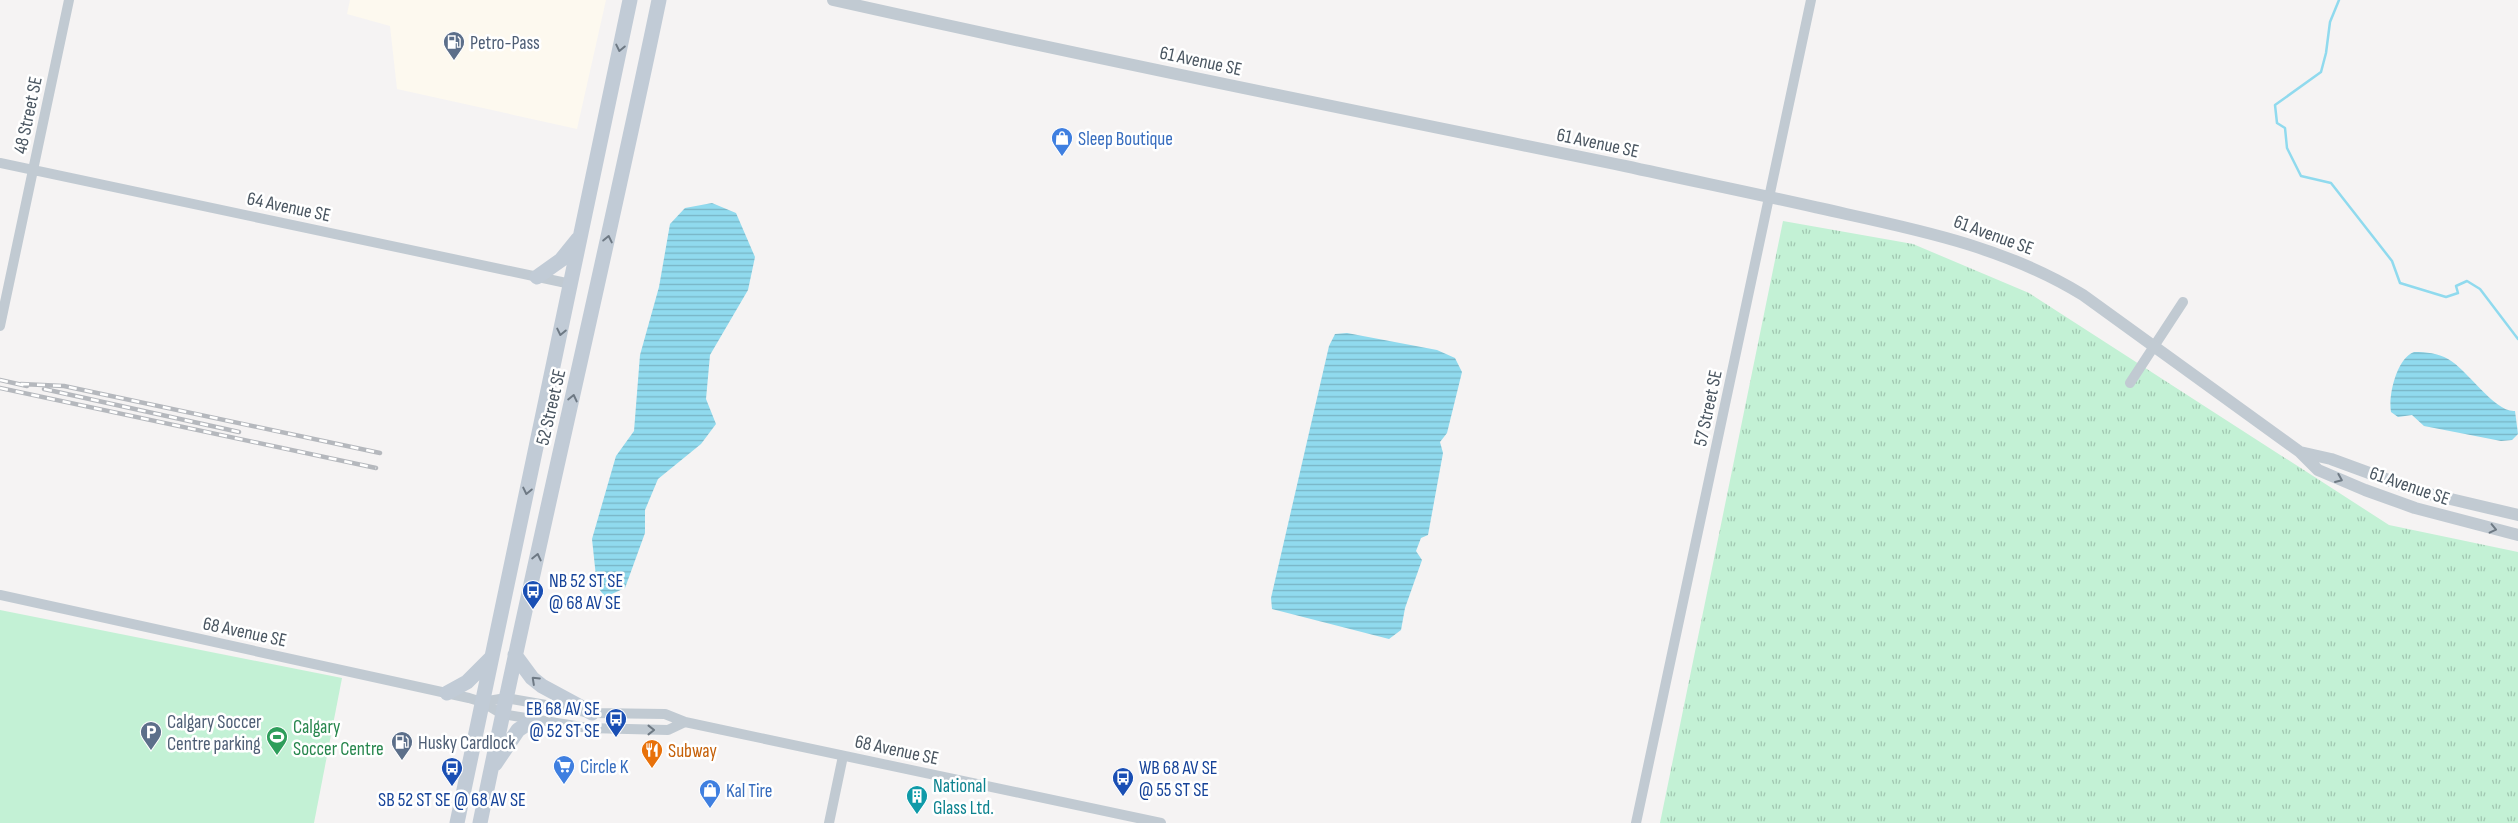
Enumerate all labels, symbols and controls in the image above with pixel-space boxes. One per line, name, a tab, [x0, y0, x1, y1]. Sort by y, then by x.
fuel station icon: Petro-Pass	[442, 30, 466, 61]
place label: Petro-Pass	[470, 32, 540, 55]
street label: 61 Avenue SE	[1157, 42, 1244, 81]
one-way arrow	[615, 43, 626, 52]
street label: 48 Street SE	[9, 75, 48, 156]
street label: 61 Avenue SE	[1554, 124, 1641, 163]
shop icon: Sleep Boutique	[1050, 126, 1074, 157]
place label: Sleep Boutique	[1078, 128, 1173, 151]
street label: 64 Avenue SE	[245, 187, 333, 228]
street label: 61 Avenue SE	[1950, 210, 2037, 260]
one-way arrow	[602, 235, 612, 244]
one-way arrow	[556, 327, 566, 336]
street label: 52 Street SE	[532, 367, 571, 448]
street label: 57 Street SE	[1689, 368, 1728, 448]
one-way arrow	[567, 393, 578, 402]
street label: 61 Avenue SE	[2366, 462, 2453, 511]
one-way arrow	[2334, 473, 2343, 483]
one-way arrow	[522, 486, 533, 495]
one-way arrow	[2489, 523, 2498, 534]
one-way arrow	[531, 552, 542, 561]
place label: NB 52 ST SE @ 68 AV SE	[549, 570, 623, 615]
bus stop icon: NB 52 ST SE @ 68 AV SE	[521, 579, 545, 610]
street label: 68 Avenue SE	[201, 612, 289, 653]
one-way arrow	[532, 676, 541, 685]
place label: EB 68 AV SE @ 52 ST SE	[526, 698, 600, 743]
bus stop icon: EB 68 AV SE @ 52 ST SE	[604, 707, 628, 738]
place label: Calgary Soccer Centre parking	[167, 711, 262, 756]
place label: Calgary Soccer Centre	[293, 716, 384, 761]
parking icon: Calgary Soccer Centre parking	[139, 720, 163, 751]
sports icon: Calgary Soccer Centre	[265, 725, 289, 756]
one-way arrow	[648, 725, 655, 735]
fuel station icon: Husky Cardlock	[390, 730, 414, 761]
street label: 68 Avenue SE	[853, 730, 941, 771]
place label: Husky Cardlock	[418, 732, 516, 755]
restaurant icon: Subway	[640, 738, 664, 769]
place label: Subway	[668, 740, 717, 763]
supermarket icon: Circle K	[552, 754, 576, 785]
bus stop icon: SB 52 ST SE @ 68 AV SE	[440, 756, 464, 787]
place label: Circle K	[580, 756, 629, 779]
place label: WB 68 AV SE @ 55 ST SE	[1139, 757, 1218, 802]
bus stop icon: WB 68 AV SE @ 55 ST SE	[1111, 766, 1135, 797]
place label: National Glass Ltd.	[933, 775, 994, 820]
shop icon: Kal Tire	[698, 778, 722, 809]
place label: Kal Tire	[726, 780, 772, 803]
building icon: National Glass Ltd.	[905, 784, 929, 815]
place label: SB 52 ST SE @ 68 AV SE	[378, 789, 526, 812]

